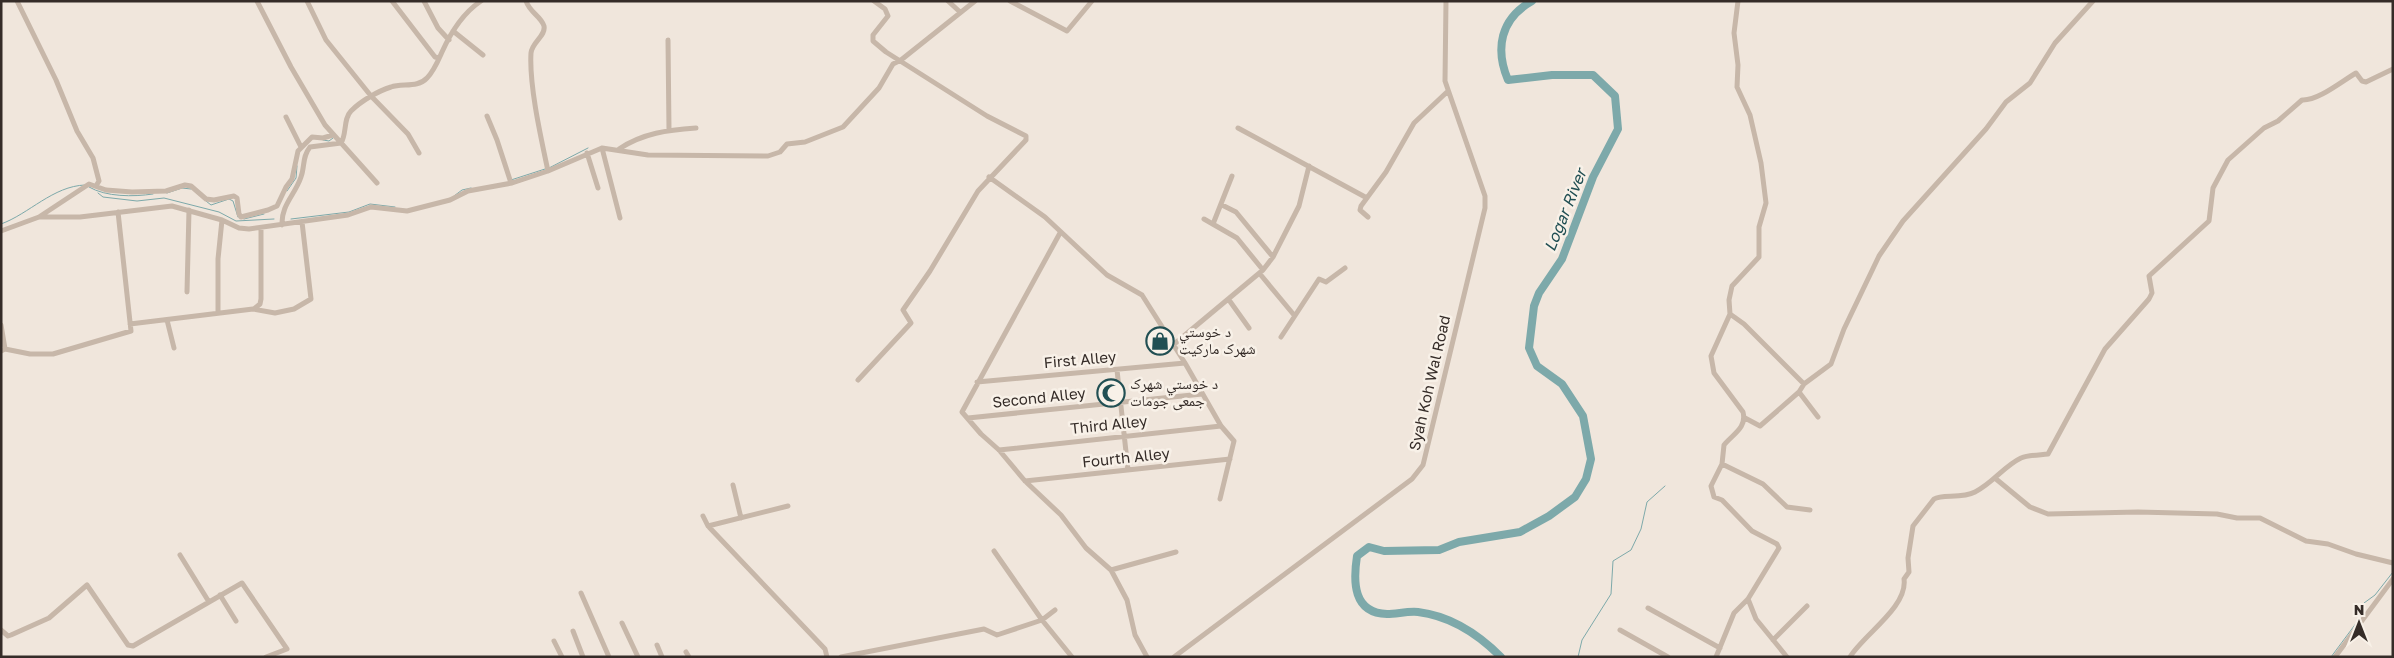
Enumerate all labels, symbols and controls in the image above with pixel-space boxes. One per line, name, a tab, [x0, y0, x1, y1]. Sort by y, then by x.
water label: Logar River	[1539, 163, 1592, 254]
street label: Syah Koh Wal Road	[1405, 313, 1453, 452]
place label: د خوستي شهرک مارکیټ	[1179, 322, 1256, 358]
shop icon: د خوستي شهرک مارکیټ	[1145, 326, 1175, 356]
street label: First Alley	[1043, 347, 1117, 371]
place label: د خوستي شهرک جمعی جومات	[1130, 374, 1218, 411]
mosque icon: د خوستي شهرک جمعی جومات	[1096, 378, 1126, 408]
street label: Second Alley	[991, 383, 1087, 411]
street label: Third Alley	[1070, 411, 1149, 437]
street label: Fourth Alley	[1081, 443, 1171, 471]
north arrow	[2334, 598, 2384, 648]
text: N	[2354, 601, 2364, 618]

